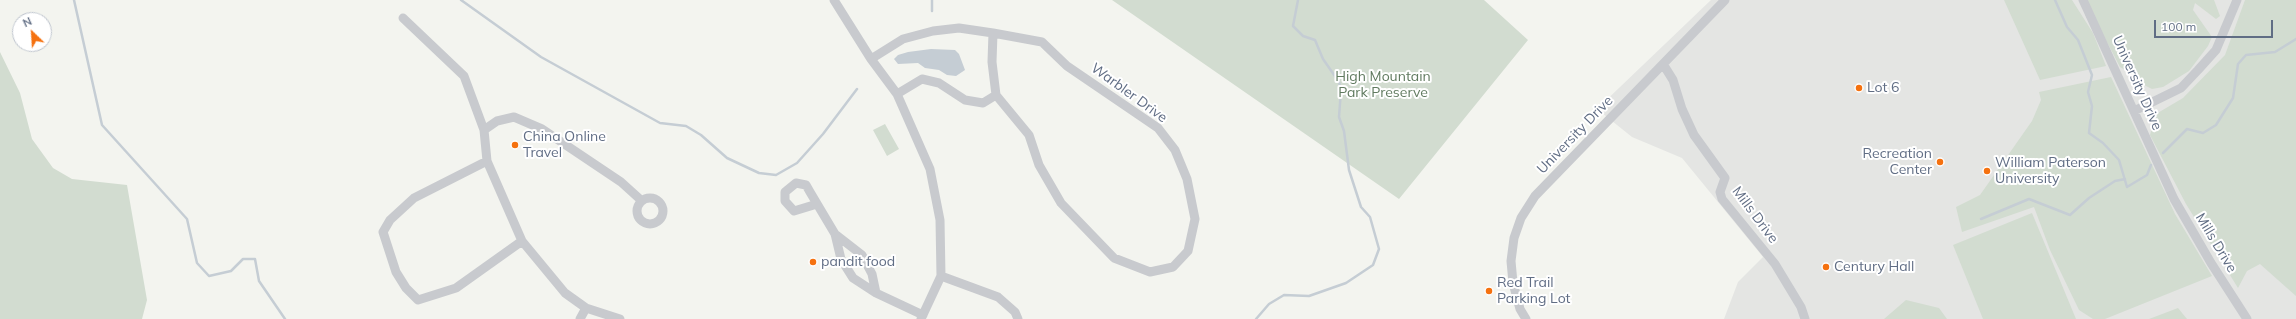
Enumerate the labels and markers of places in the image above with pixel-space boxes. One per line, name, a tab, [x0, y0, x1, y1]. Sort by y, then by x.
place label: Lot 6	[1867, 80, 1899, 96]
marker: Lot 6	[1854, 83, 1864, 93]
place label: China Online Travel	[523, 129, 606, 162]
marker: China Online Travel	[510, 140, 520, 150]
place label: Recreation Center	[1862, 146, 1932, 178]
place label: William Paterson University	[1995, 155, 2106, 188]
marker: Recreation Center	[1935, 157, 1945, 167]
marker: William Paterson University	[1982, 166, 1992, 176]
place label: pandit food	[821, 254, 895, 270]
marker: pandit food	[808, 257, 818, 267]
place label: Century Hall	[1834, 259, 1914, 275]
marker: Century Hall	[1821, 262, 1831, 272]
place label: Red Trail Parking Lot	[1497, 275, 1570, 308]
marker: Red Trail Parking Lot	[1484, 286, 1494, 296]

